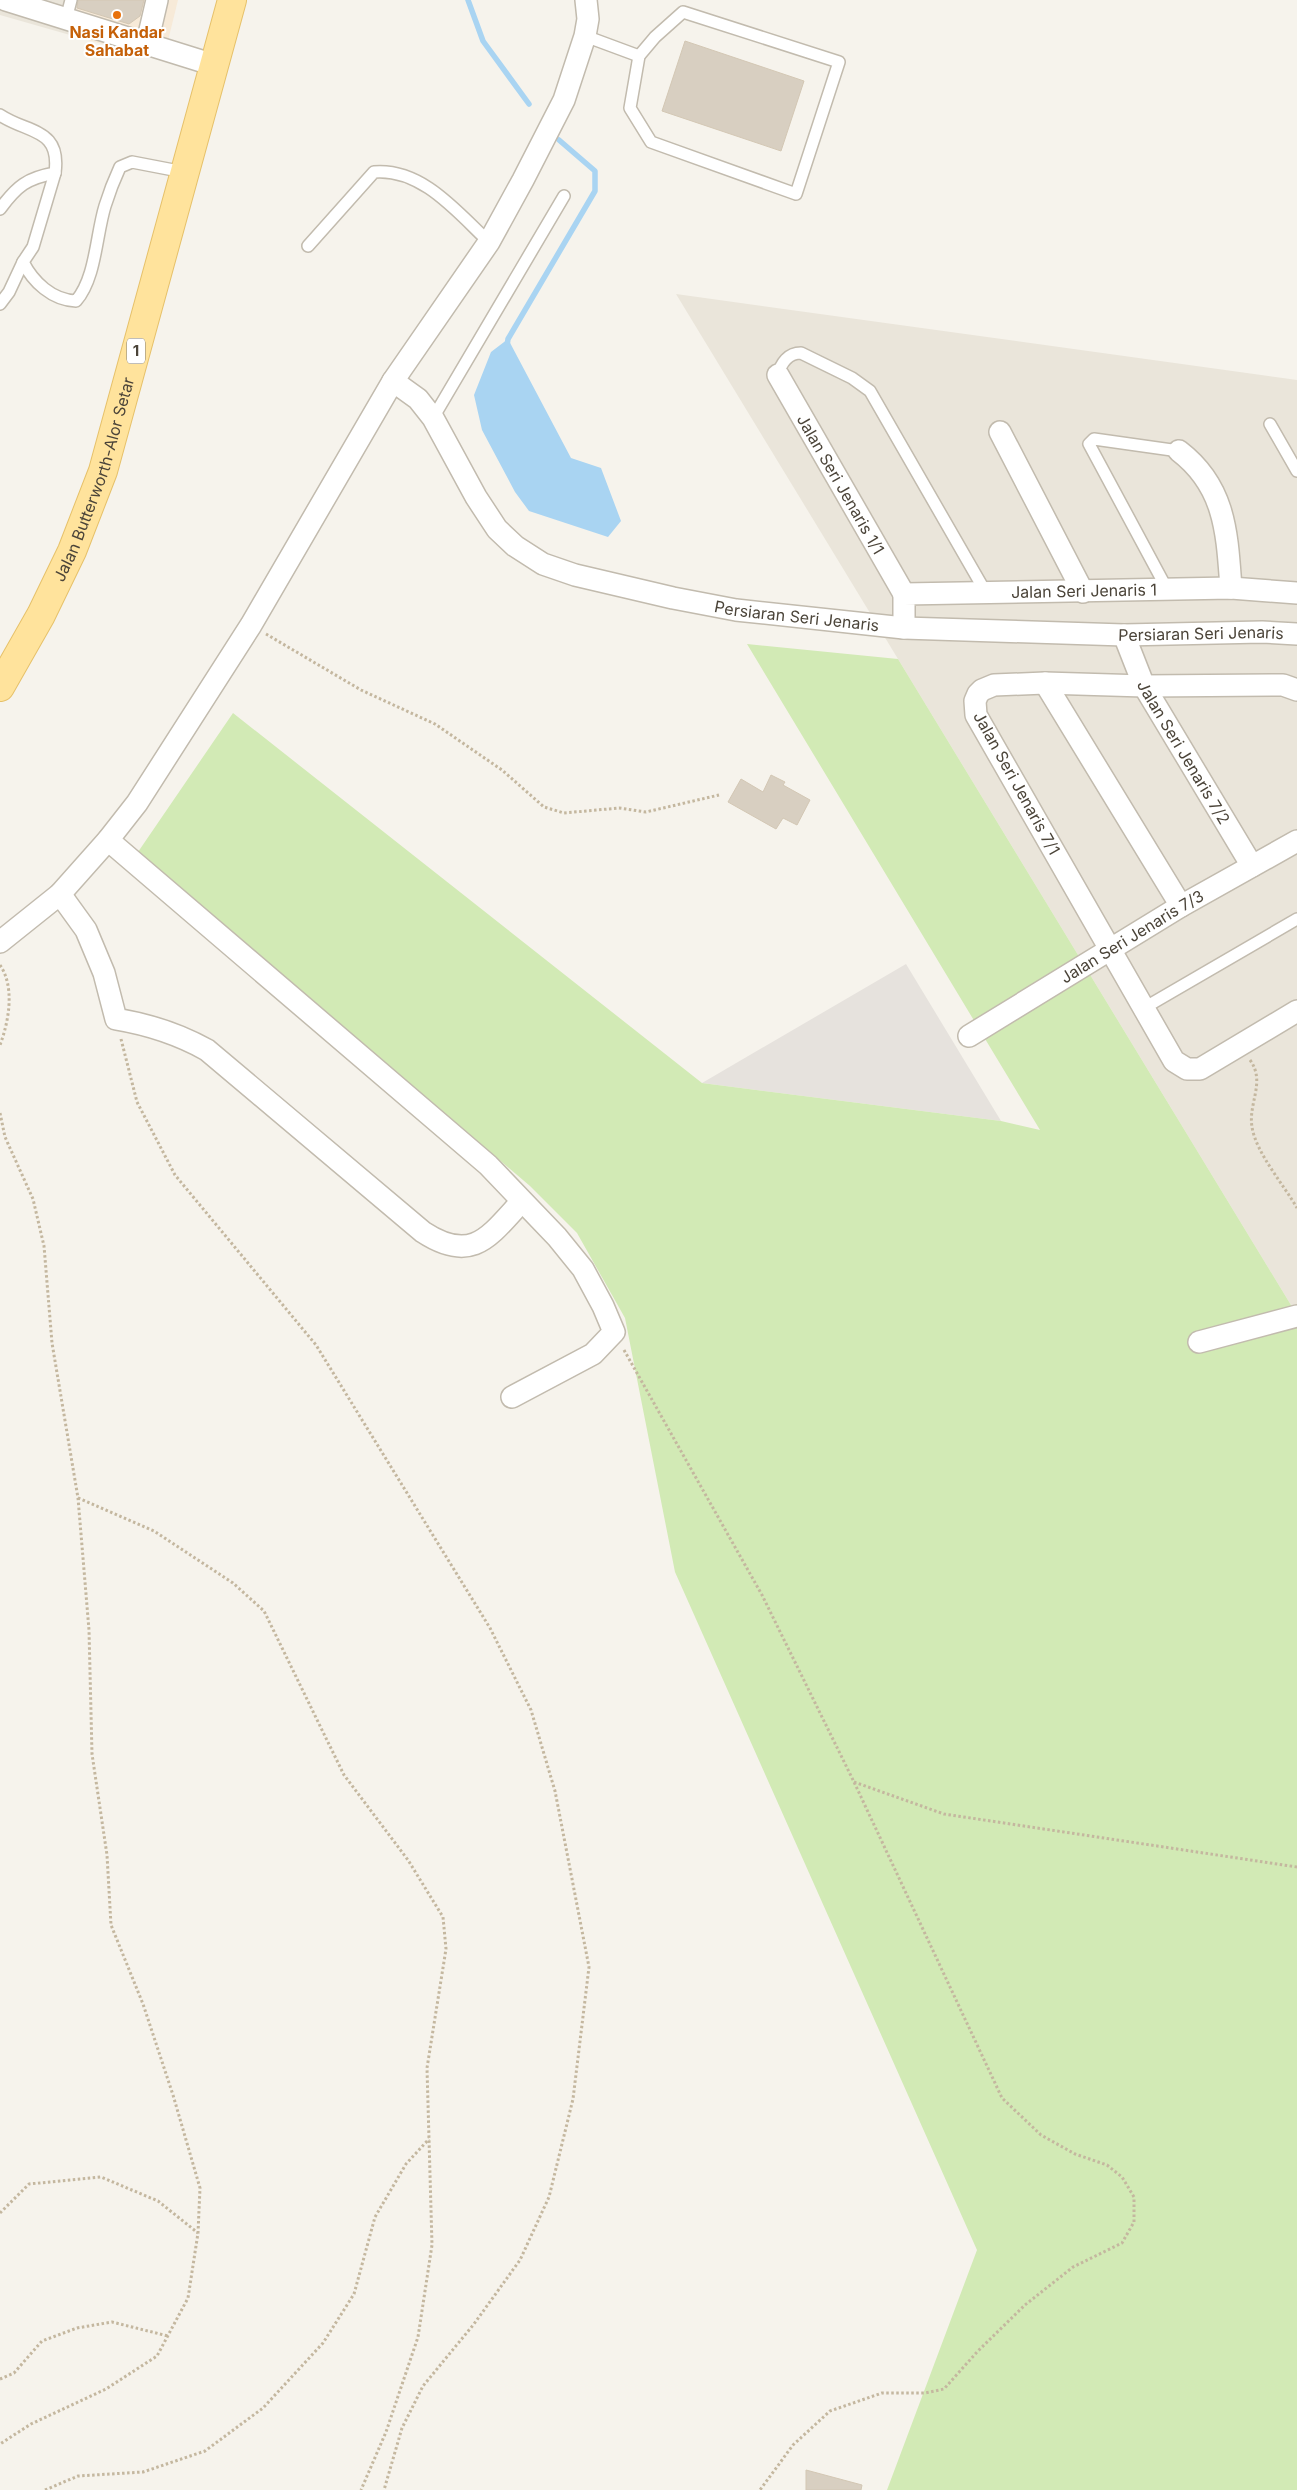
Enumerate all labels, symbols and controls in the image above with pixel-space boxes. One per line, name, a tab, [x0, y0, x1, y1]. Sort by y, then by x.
marker: Nasi Kandar Sahabat	[111, 9, 123, 21]
place label: Nasi Kandar Sahabat	[69, 22, 165, 60]
road number: 1	[127, 338, 145, 364]
street label: Jalan Butterworth-Alor Setar	[49, 375, 138, 585]
street label: Jalan Seri Jenaris 1/1	[793, 411, 889, 558]
street label: Jalan Seri Jenaris 1	[1011, 579, 1157, 602]
street label: Persiaran Seri Jenaris	[713, 596, 880, 635]
street label: Persiaran Seri Jenaris	[1118, 622, 1284, 645]
street label: Jalan Seri Jenaris 7/2	[1133, 678, 1234, 828]
street label: Jalan Seri Jenaris 7/1	[969, 708, 1065, 858]
street label: Jalan Seri Jenaris 7/3	[1057, 885, 1207, 988]

